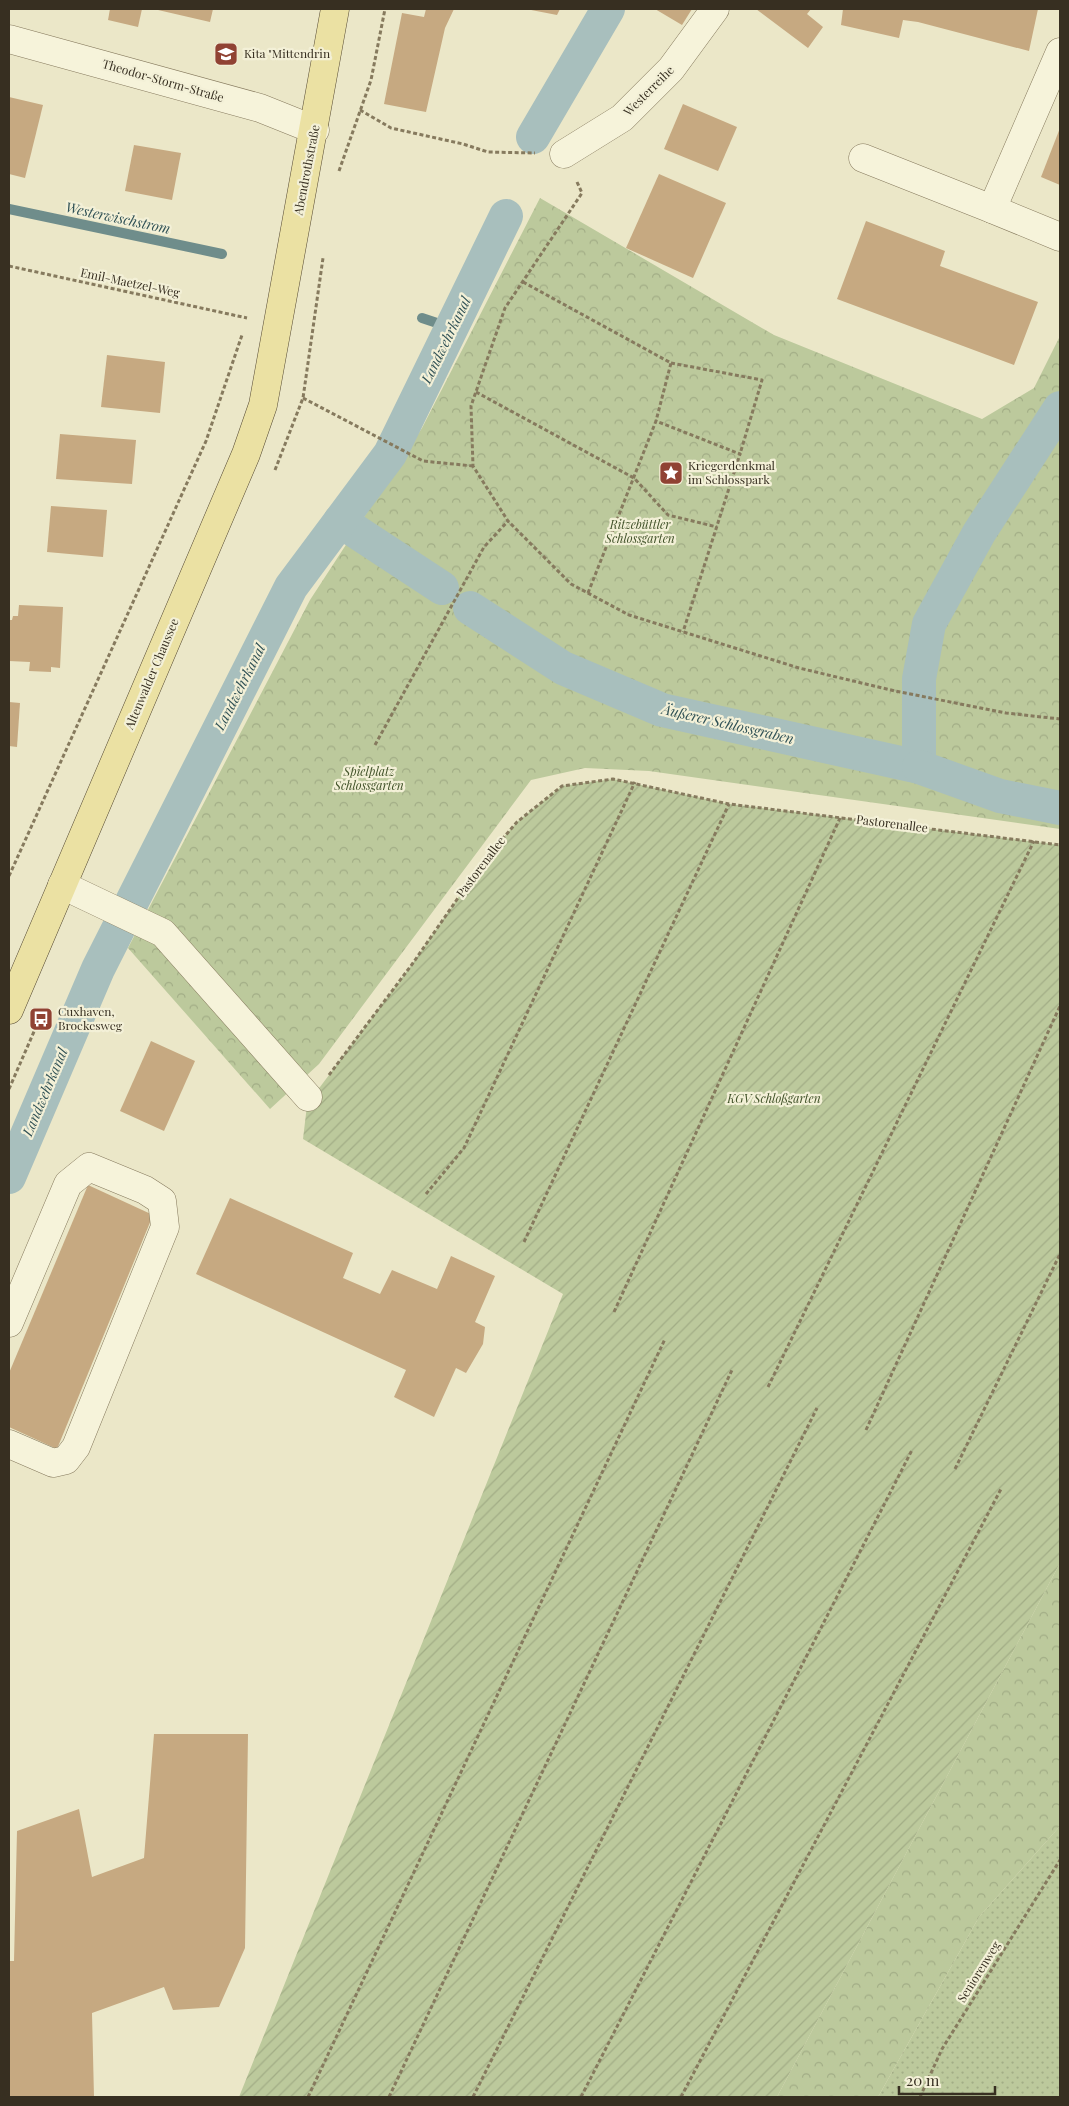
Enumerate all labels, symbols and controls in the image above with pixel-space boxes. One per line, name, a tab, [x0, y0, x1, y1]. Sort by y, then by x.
school or university icon: Kita "Mittendrin	[213, 41, 239, 67]
place label: Kita "Mittendrin	[244, 45, 330, 61]
street label: Theodor-Storm-Straße	[101, 55, 226, 105]
street label: Westerreihe	[619, 62, 677, 120]
street label: Abendrothstraße	[289, 123, 323, 217]
water label: Westerwischstrom	[64, 197, 172, 238]
street label: Emil-Maetzel-Weg	[79, 264, 182, 301]
water label: Landwehrkanal	[416, 292, 475, 387]
place label: Kriegerdenkmal im Schlosspark	[688, 457, 776, 487]
place icon: Kriegerdenkmal im Schlosspark	[658, 460, 684, 486]
park label: Ritzebüttler Schlossgarten	[604, 516, 675, 546]
street label: Altenwalder Chaussee	[120, 616, 182, 732]
water label: Landwehrkanal	[209, 640, 270, 734]
water label: Äußerer Schlossgraben	[658, 699, 796, 748]
park label: Spielplatz Schlossgarten	[333, 763, 404, 793]
street label: Pastorenallee	[855, 811, 929, 835]
street label: Pastorenallee	[452, 833, 508, 900]
place label: Cuxhaven, Brockesweg	[58, 1003, 123, 1033]
bus stop icon: Cuxhaven, Brockesweg	[28, 1006, 54, 1032]
water label: Landwehrkanal	[17, 1044, 72, 1140]
park label: KGV Schloßgarten	[726, 1090, 821, 1106]
street label: Seniorenweg	[953, 1937, 1004, 2005]
scale bar	[899, 2064, 995, 2096]
text: 20 m	[906, 2070, 940, 2090]

